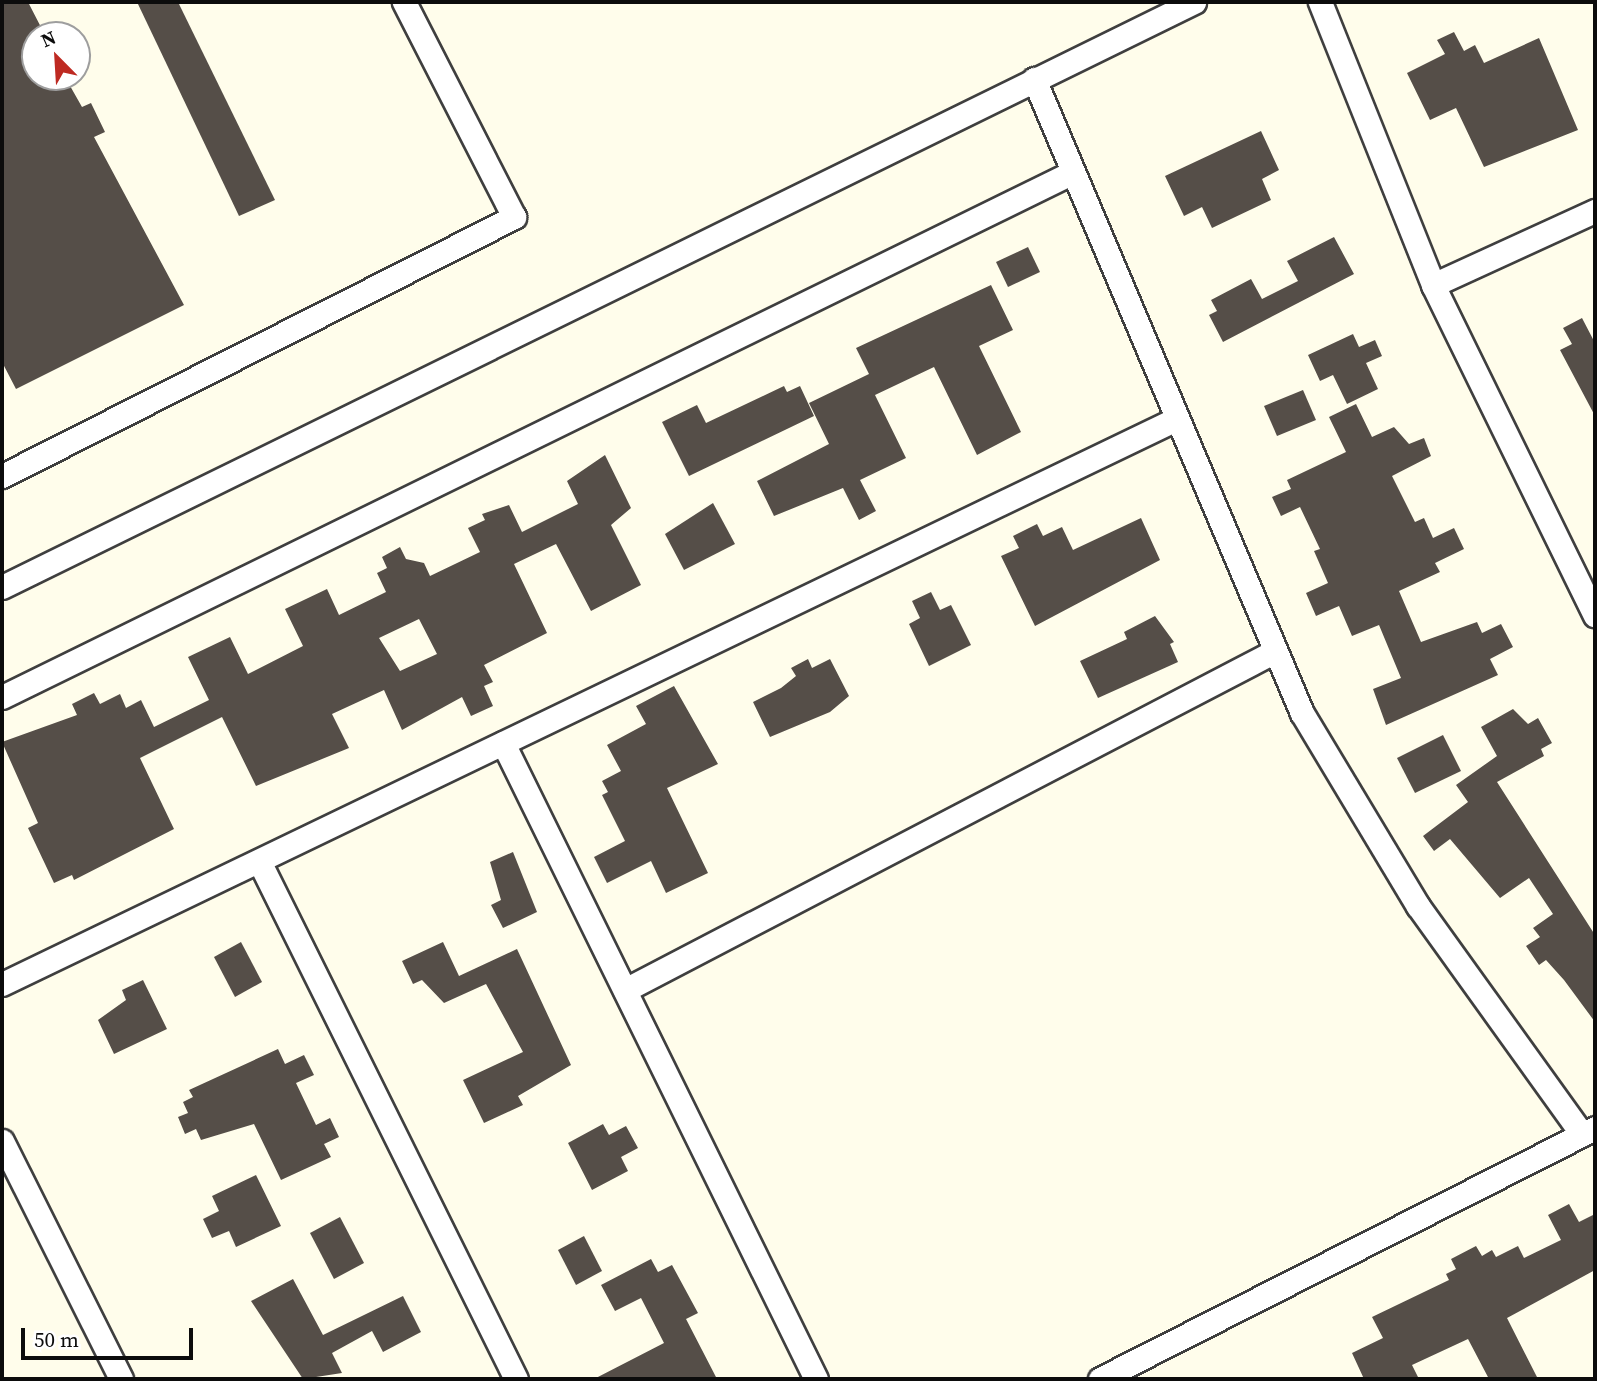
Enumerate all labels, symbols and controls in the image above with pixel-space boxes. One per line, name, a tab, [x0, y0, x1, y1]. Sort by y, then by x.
north arrow	[21, 21, 91, 91]
text: N	[37, 24, 60, 53]
scale bar	[24, 1314, 196, 1358]
text: 50 m	[34, 1325, 79, 1354]

